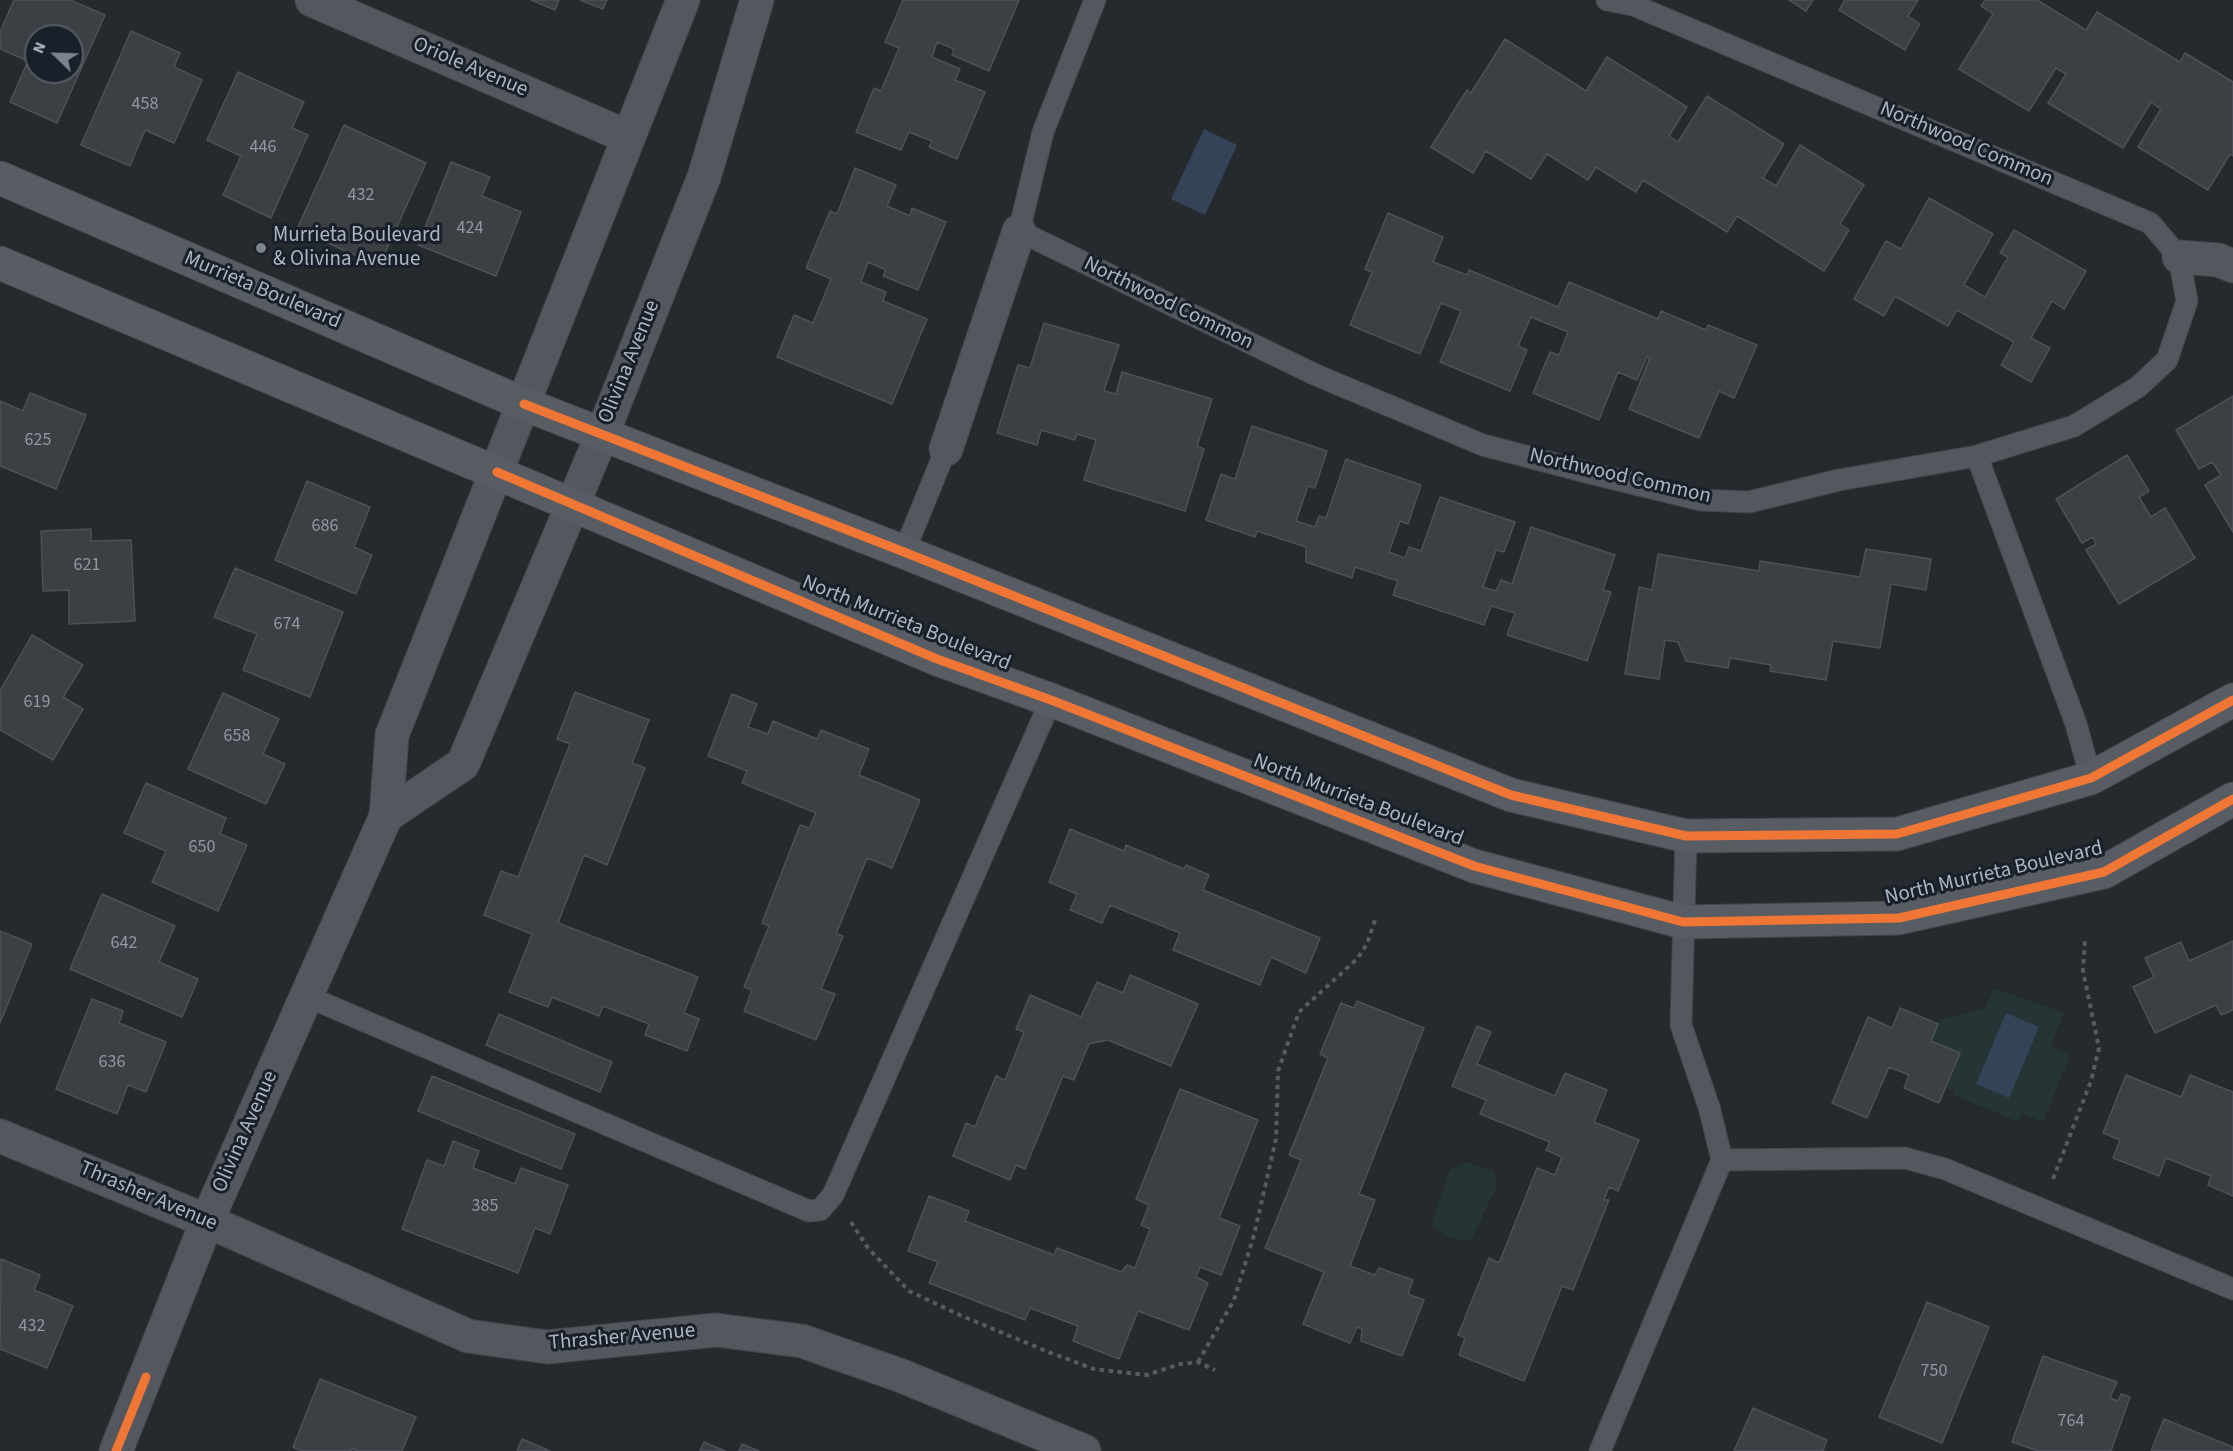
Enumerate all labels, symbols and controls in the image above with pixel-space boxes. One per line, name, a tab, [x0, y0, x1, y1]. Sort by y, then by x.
north arrow	[24, 24, 84, 84]
street label: Oriole Avenue	[409, 32, 531, 104]
text: N	[27, 39, 51, 57]
house number: 458	[132, 94, 158, 116]
street label: Northwood Common	[1876, 97, 2056, 193]
house number: 446	[250, 137, 276, 159]
house number: 432	[348, 185, 374, 207]
house number: 424	[457, 218, 483, 240]
place label: Murrieta Boulevard & Olivina Avenue	[273, 223, 441, 273]
marker: Murrieta Boulevard & Olivina Avenue	[254, 241, 268, 255]
street label: Murrieta Boulevard	[180, 247, 344, 335]
street label: Northwood Common	[1079, 252, 1257, 356]
street label: Olivina Avenue	[594, 297, 666, 427]
house number: 625	[25, 430, 51, 452]
street label: Northwood Common	[1527, 444, 1713, 510]
house number: 686	[312, 516, 338, 538]
house number: 621	[74, 555, 100, 577]
street label: North Murrieta Boulevard	[798, 571, 1014, 677]
house number: 674	[274, 614, 300, 636]
house number: 619	[24, 692, 50, 714]
house number: 658	[224, 726, 250, 748]
street label: North Murrieta Boulevard	[1249, 749, 1467, 853]
house number: 650	[189, 837, 215, 859]
street label: North Murrieta Boulevard	[1883, 837, 2105, 911]
house number: 642	[111, 933, 137, 955]
house number: 636	[99, 1052, 125, 1074]
street label: Olivina Avenue	[208, 1067, 284, 1197]
street label: Thrasher Avenue	[75, 1157, 221, 1237]
house number: 385	[472, 1196, 498, 1218]
house number: 432	[19, 1316, 45, 1338]
street label: Thrasher Avenue	[548, 1319, 696, 1357]
house number: 750	[1921, 1361, 1947, 1383]
house number: 764	[2058, 1411, 2084, 1433]

